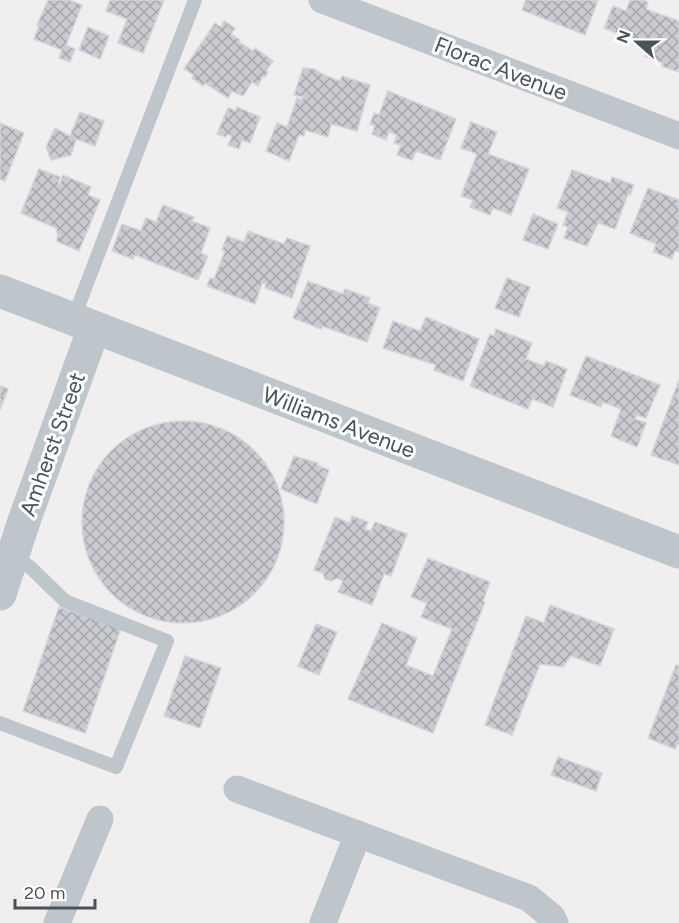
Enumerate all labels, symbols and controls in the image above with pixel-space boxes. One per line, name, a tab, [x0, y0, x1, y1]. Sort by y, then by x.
north arrow	[607, 12, 667, 72]
text: N	[612, 28, 635, 46]
street label: Florac Avenue	[431, 31, 571, 106]
street label: Amherst Street	[14, 369, 91, 520]
street label: Williams Avenue	[259, 381, 419, 464]
scale bar	[15, 872, 94, 910]
text: 20 m	[24, 882, 65, 904]

